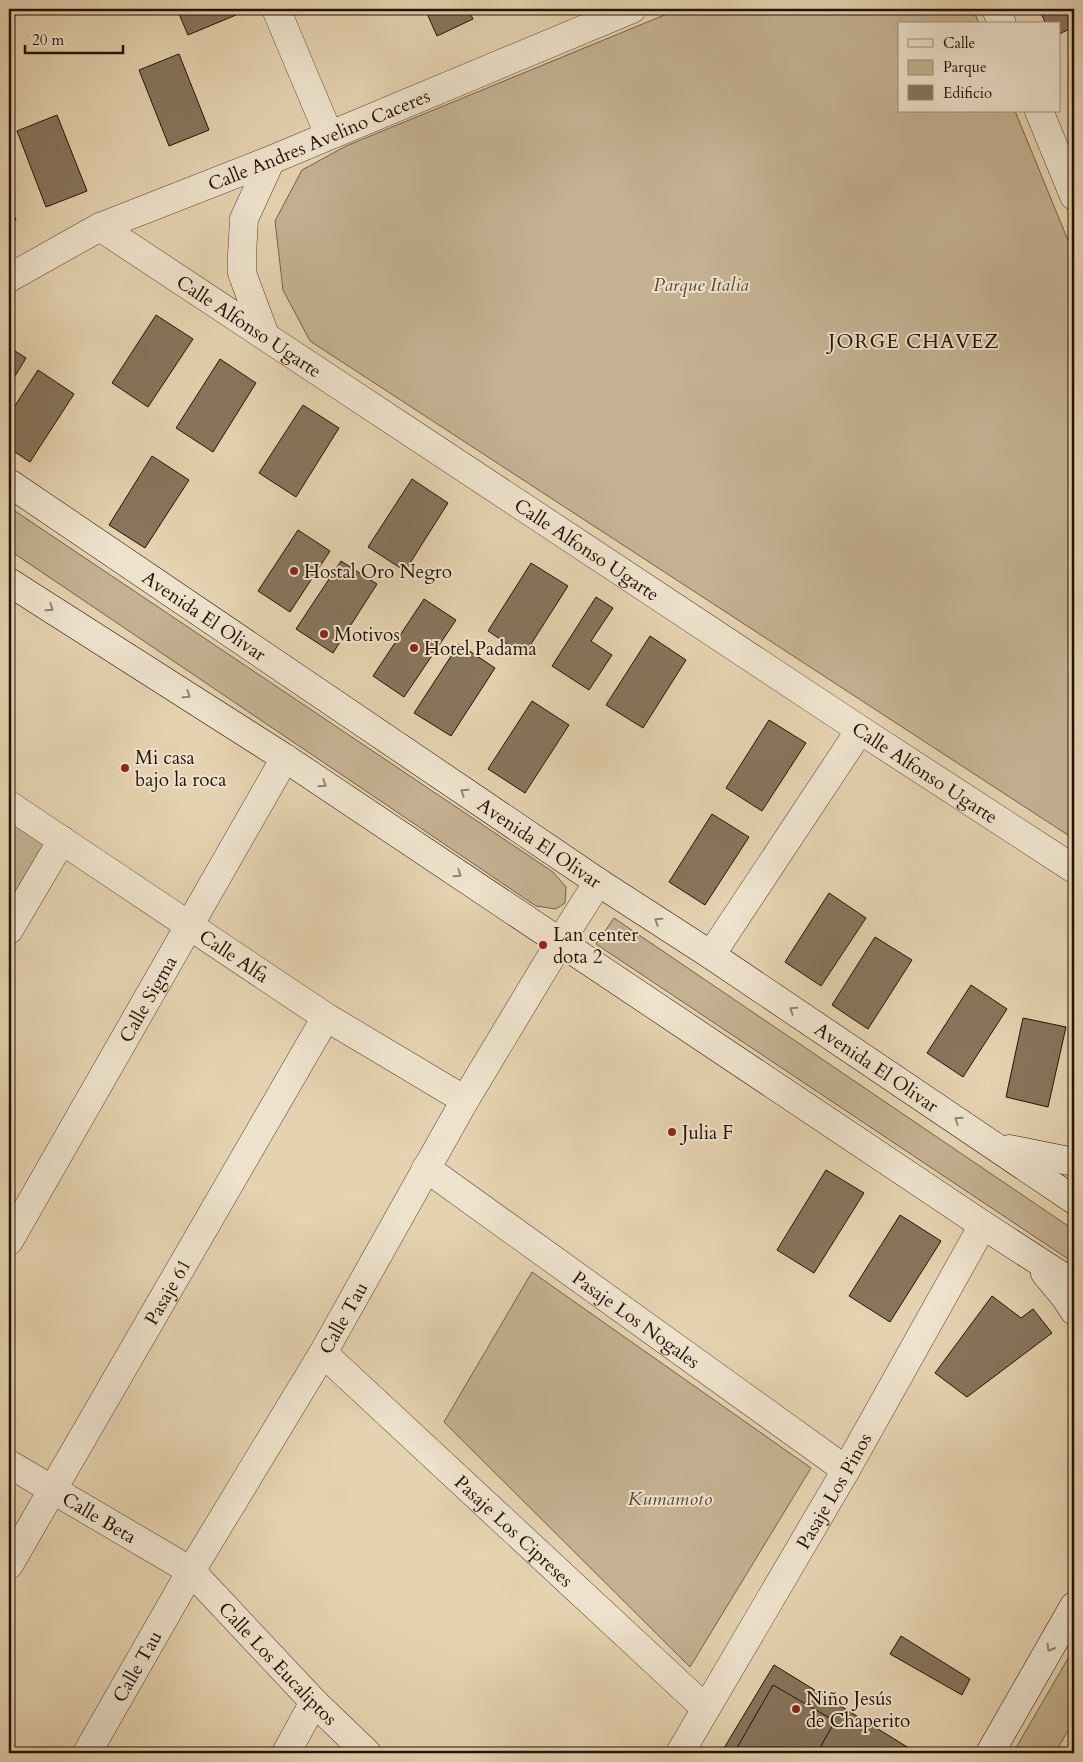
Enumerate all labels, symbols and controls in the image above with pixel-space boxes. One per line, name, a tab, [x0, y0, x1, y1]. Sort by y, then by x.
scale bar	[25, 22, 122, 54]
legend	[898, 22, 1060, 112]
text: 20 m	[32, 30, 64, 50]
text: Calle	[943, 33, 976, 53]
text: Parque	[943, 57, 987, 77]
street label: Calle Andres Avelino Caceres	[204, 83, 434, 197]
text: Edificio	[943, 83, 992, 103]
street label: Calle Alfonso Ugarte	[171, 269, 326, 384]
park label: Parque Italia	[653, 272, 749, 298]
district label: JORGE CHAVEZ	[826, 328, 1000, 355]
street label: Calle Alfonso Ugarte	[509, 493, 664, 608]
place label: Hostal Oro Negro	[304, 559, 452, 585]
street label: Avenida El Olivar	[137, 565, 271, 668]
marker: Hostal Oro Negro	[288, 565, 300, 577]
one-way arrow	[44, 602, 53, 611]
place label: Motivos	[334, 622, 400, 648]
marker: Motivos	[318, 628, 330, 640]
place label: Hotel Padama	[424, 636, 537, 662]
marker: Hotel Padama	[408, 642, 420, 654]
one-way arrow	[181, 689, 190, 699]
street label: Calle Alfonso Ugarte	[847, 716, 1003, 830]
place label: Mi casa bajo la roca	[135, 745, 226, 793]
marker: Mi casa bajo la roca	[119, 762, 131, 774]
one-way arrow	[318, 777, 327, 787]
one-way arrow	[461, 789, 470, 798]
street label: Avenida El Olivar	[472, 792, 606, 895]
one-way arrow	[453, 868, 462, 877]
one-way arrow	[654, 918, 663, 927]
place label: Lan center dota 2	[553, 922, 638, 970]
street label: Calle Alfa	[194, 924, 274, 989]
marker: Lan center dota 2	[537, 939, 549, 951]
street label: Calle Sigma	[113, 951, 183, 1047]
one-way arrow	[790, 1007, 799, 1016]
street label: Avenida El Olivar	[809, 1017, 943, 1119]
one-way arrow	[954, 1117, 963, 1126]
place label: Julia F	[679, 1120, 733, 1146]
marker: Julia F	[666, 1126, 678, 1138]
street label: Pasaje 61	[139, 1254, 198, 1330]
street label: Pasaje Los Nogales	[567, 1265, 705, 1375]
street label: Calle Tau	[313, 1277, 374, 1359]
street label: Pasaje Los Pinos	[790, 1428, 878, 1554]
street label: Pasaje Los Cipreses	[448, 1470, 579, 1593]
street label: Calle Beta	[57, 1486, 141, 1550]
park label: Kumamoto	[628, 1486, 712, 1512]
street label: Calle Los Eucaliptos	[212, 1596, 342, 1731]
street label: Calle Tau	[107, 1626, 168, 1707]
one-way arrow	[1046, 1643, 1056, 1652]
place label: Niño Jesús de Chaperito	[806, 1686, 910, 1734]
marker: Niño Jesús de Chaperito	[790, 1703, 802, 1715]

